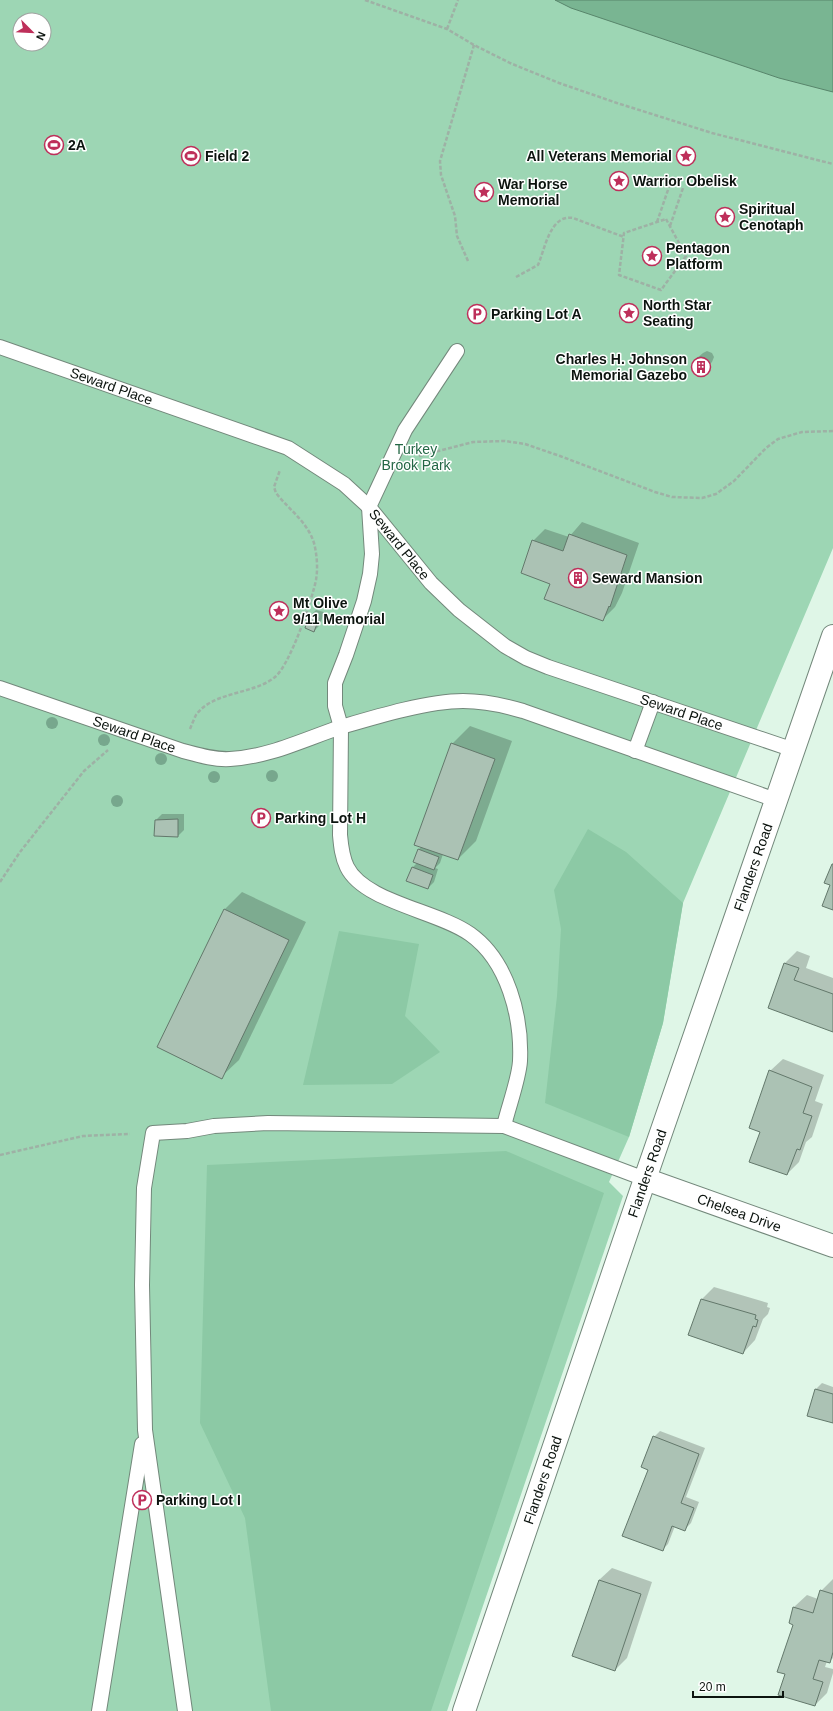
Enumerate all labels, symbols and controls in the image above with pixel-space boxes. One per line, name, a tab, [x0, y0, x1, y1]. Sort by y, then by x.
north arrow	[12, 12, 52, 52]
text: N	[34, 30, 48, 42]
sports icon: 2A	[43, 134, 65, 156]
place label: 2A	[68, 137, 86, 153]
sports icon: Field 2	[180, 145, 202, 167]
place icon: All Veterans Memorial	[675, 145, 697, 167]
place label: Field 2	[205, 148, 250, 164]
place label: All Veterans Memorial	[526, 148, 672, 164]
place icon: Warrior Obelisk	[608, 170, 630, 192]
place label: Warrior Obelisk	[633, 173, 737, 189]
place label: War Horse Memorial	[498, 176, 568, 208]
place icon: War Horse Memorial	[473, 181, 495, 203]
place label: Spiritual Cenotaph	[739, 201, 804, 233]
place icon: Spiritual Cenotaph	[714, 206, 736, 228]
place label: Pentagon Platform	[666, 240, 730, 272]
place icon: Pentagon Platform	[641, 245, 663, 267]
place label: North Star Seating	[643, 297, 712, 329]
place icon: North Star Seating	[618, 302, 640, 324]
parking icon: Parking Lot A	[466, 303, 488, 325]
place label: Parking Lot A	[491, 306, 582, 322]
place label: Charles H. Johnson Memorial Gazebo	[556, 351, 687, 383]
building icon: Charles H. Johnson Memorial Gazebo	[690, 356, 712, 378]
street label: Seward Place	[68, 364, 155, 408]
park label: Turkey Brook Park	[381, 441, 452, 473]
street label: Seward Place	[366, 506, 433, 583]
building icon: Seward Mansion	[567, 567, 589, 589]
place label: Seward Mansion	[592, 570, 702, 586]
place label: Mt Olive 9/11 Memorial	[293, 595, 385, 627]
place icon: Mt Olive 9/11 Memorial	[268, 600, 290, 622]
street label: Seward Place	[638, 691, 725, 734]
street label: Seward Place	[91, 713, 178, 756]
parking icon: Parking Lot H	[250, 807, 272, 829]
place label: Parking Lot H	[275, 810, 366, 826]
street label: Flanders Road	[730, 821, 776, 913]
street label: Flanders Road	[625, 1127, 670, 1219]
street label: Chelsea Drive	[695, 1190, 784, 1235]
street label: Flanders Road	[520, 1434, 565, 1526]
parking icon: Parking Lot I	[131, 1489, 153, 1511]
place label: Parking Lot I	[156, 1492, 241, 1508]
scale bar	[693, 1673, 783, 1699]
text: 20 m	[699, 1680, 726, 1694]

